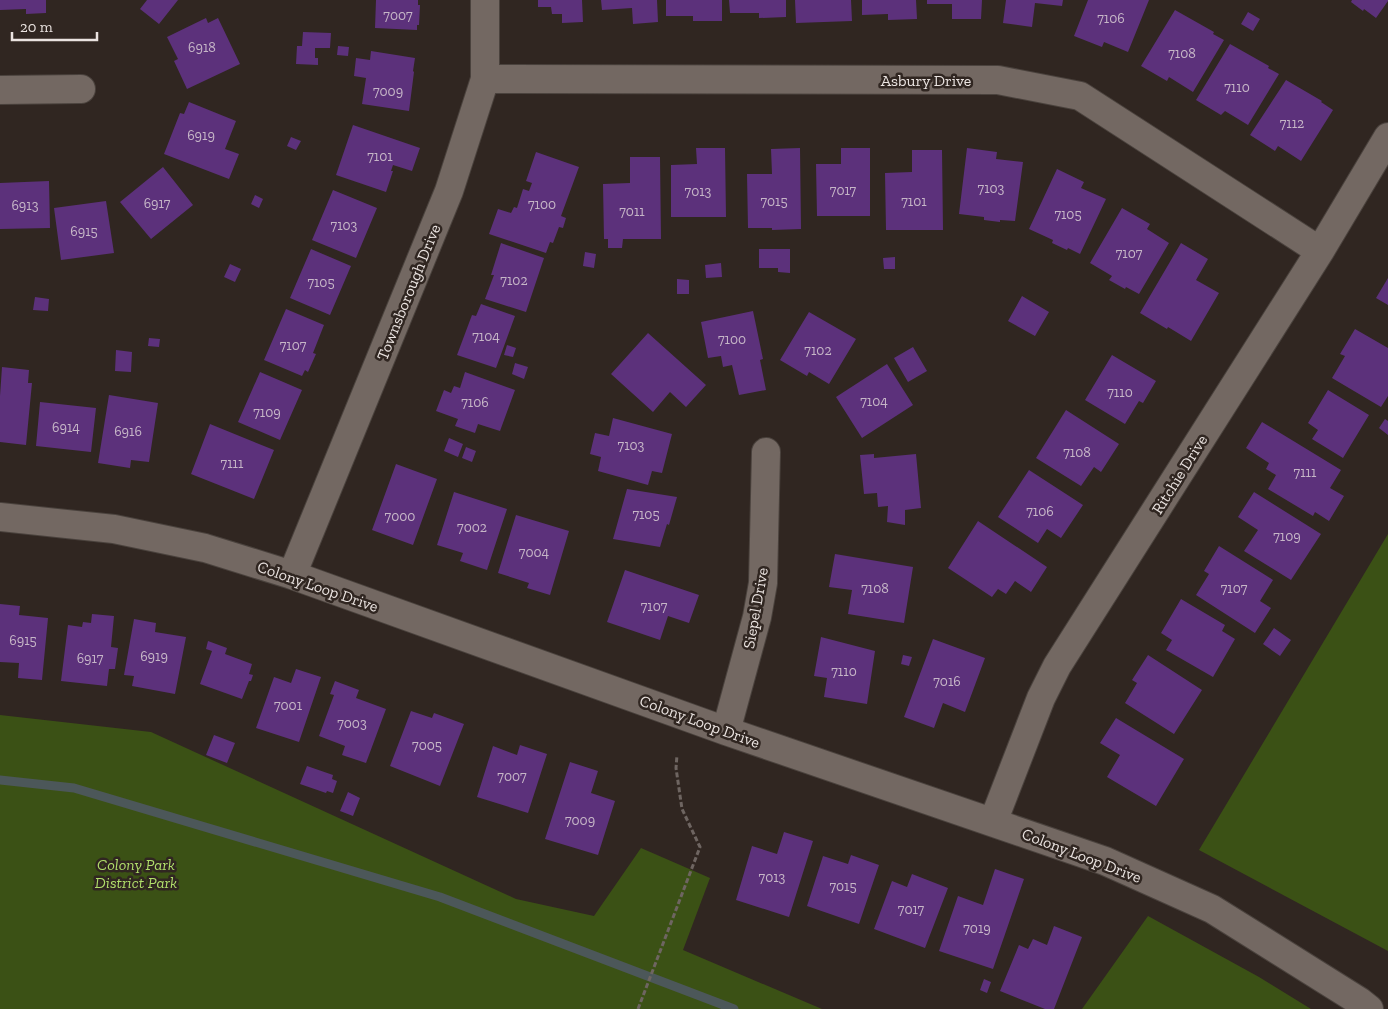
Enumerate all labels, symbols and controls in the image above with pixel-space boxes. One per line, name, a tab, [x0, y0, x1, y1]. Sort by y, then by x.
house number: 7007	[383, 7, 413, 24]
scale bar	[12, 10, 98, 42]
house number: 7106	[1097, 10, 1125, 27]
text: 20 m	[20, 18, 53, 36]
house number: 6918	[188, 39, 216, 56]
house number: 7108	[1168, 45, 1196, 62]
street label: Asbury Drive	[881, 71, 971, 90]
house number: 7110	[1224, 79, 1250, 96]
house number: 7009	[373, 83, 403, 100]
house number: 7112	[1280, 115, 1304, 132]
house number: 6919	[187, 127, 215, 144]
house number: 7101	[367, 148, 393, 165]
house number: 7103	[978, 180, 1005, 197]
house number: 7017	[830, 182, 857, 199]
house number: 7013	[685, 183, 712, 200]
house number: 7015	[760, 193, 788, 210]
house number: 7101	[901, 193, 927, 210]
house number: 6917	[144, 195, 171, 212]
house number: 7100	[528, 196, 556, 213]
house number: 6913	[11, 197, 39, 214]
house number: 7011	[619, 203, 645, 220]
house number: 7105	[1054, 206, 1082, 223]
house number: 7103	[331, 217, 358, 234]
street label: Townsborough Drive	[373, 221, 444, 363]
house number: 6915	[70, 223, 98, 240]
house number: 7107	[1116, 245, 1143, 262]
house number: 7102	[500, 272, 528, 289]
house number: 7105	[307, 274, 335, 291]
house number: 7104	[472, 328, 500, 345]
house number: 7100	[718, 331, 746, 348]
house number: 7107	[280, 337, 307, 354]
house number: 7102	[804, 342, 832, 359]
house number: 7110	[1107, 384, 1133, 401]
house number: 7104	[860, 393, 888, 410]
house number: 7106	[461, 394, 489, 411]
house number: 7109	[253, 404, 281, 421]
house number: 6914	[52, 419, 80, 436]
house number: 6916	[114, 423, 142, 440]
street label: Ritchie Drive	[1148, 431, 1211, 517]
house number: 7103	[618, 437, 645, 454]
house number: 7108	[1063, 444, 1091, 461]
house number: 7111	[221, 455, 244, 472]
house number: 7111	[1294, 464, 1317, 481]
house number: 7106	[1026, 503, 1054, 520]
house number: 7105	[632, 506, 660, 523]
house number: 7000	[385, 508, 415, 525]
house number: 7002	[457, 519, 487, 536]
house number: 7109	[1273, 528, 1301, 545]
house number: 7004	[519, 544, 550, 561]
street label: Colony Loop Drive	[255, 557, 381, 616]
street label: Siepel Drive	[739, 566, 772, 650]
house number: 7108	[861, 580, 889, 597]
house number: 7107	[1221, 580, 1248, 597]
house number: 7107	[641, 598, 668, 615]
house number: 6915	[9, 632, 37, 649]
house number: 6919	[140, 648, 168, 665]
house number: 6917	[77, 650, 104, 667]
house number: 7110	[831, 663, 857, 680]
house number: 7016	[933, 673, 961, 690]
street label: Colony Loop Drive	[637, 691, 762, 752]
house number: 7001	[274, 697, 303, 714]
house number: 7003	[337, 715, 367, 732]
house number: 7005	[412, 737, 442, 754]
house number: 7007	[497, 768, 527, 785]
house number: 7009	[565, 812, 595, 829]
street label: Colony Loop Drive	[1019, 824, 1144, 887]
park label: Colony Park District Park	[95, 855, 177, 892]
house number: 7013	[759, 869, 786, 886]
house number: 7015	[829, 878, 857, 895]
house number: 7017	[898, 901, 925, 918]
house number: 7019	[963, 920, 991, 937]

